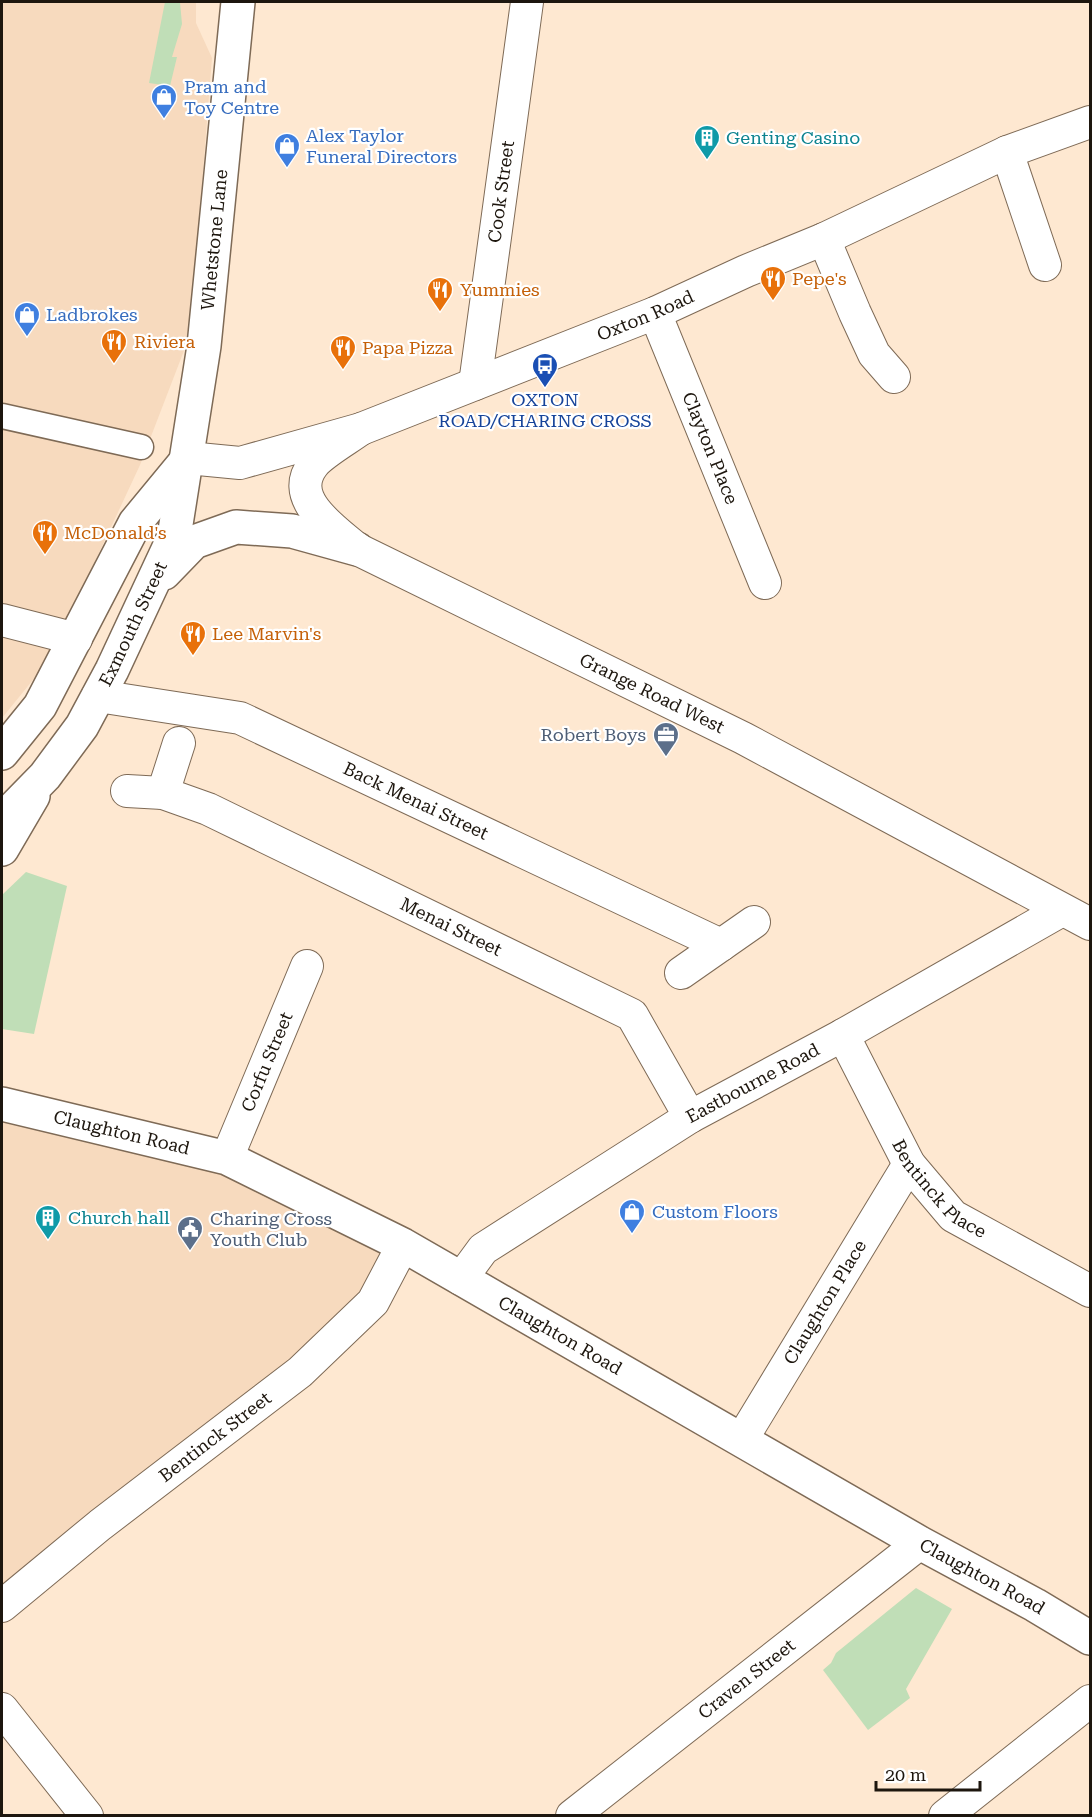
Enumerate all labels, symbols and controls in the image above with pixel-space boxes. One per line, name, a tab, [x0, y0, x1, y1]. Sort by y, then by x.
place label: Pram and Toy Centre	[184, 76, 279, 118]
shop icon: Pram and Toy Centre	[149, 82, 179, 120]
building icon: Genting Casino	[692, 123, 722, 161]
place label: Alex Taylor Funeral Directors	[306, 125, 457, 167]
place label: Genting Casino	[726, 127, 860, 148]
shop icon: Alex Taylor Funeral Directors	[272, 131, 302, 169]
street label: Cook Street	[483, 139, 518, 244]
street label: Whetstone Lane	[197, 168, 231, 311]
restaurant icon: Pepe's	[758, 264, 788, 302]
place label: Pepe's	[792, 268, 847, 289]
restaurant icon: Yummies	[425, 275, 455, 313]
place label: Yummies	[460, 279, 540, 300]
street label: Oxton Road	[594, 285, 697, 345]
shop icon: Ladbrokes	[12, 300, 42, 338]
place label: Ladbrokes	[46, 304, 138, 325]
restaurant icon: Riviera	[99, 327, 129, 365]
place label: Riviera	[134, 331, 196, 352]
restaurant icon: Papa Pizza	[328, 333, 358, 371]
place label: Papa Pizza	[362, 337, 453, 358]
bus stop icon: OXTON ROAD/CHARING CROSS	[530, 351, 560, 389]
place label: OXTON ROAD/CHARING CROSS	[438, 389, 652, 431]
street label: Clayton Place	[678, 389, 743, 507]
restaurant icon: McDonald's	[30, 518, 60, 556]
place label: McDonald's	[64, 522, 167, 543]
street label: Exmouth Street	[94, 558, 171, 690]
restaurant icon: Lee Marvin's	[178, 619, 208, 657]
place label: Lee Marvin's	[212, 623, 321, 644]
street label: Grange Road West	[576, 649, 728, 737]
office icon: Robert Boys	[651, 720, 681, 758]
place label: Robert Boys	[540, 724, 646, 745]
street label: Back Menai Street	[340, 757, 492, 844]
street label: Menai Street	[397, 893, 506, 960]
street label: Corfu Street	[236, 1009, 297, 1115]
street label: Eastbourne Road	[682, 1038, 823, 1127]
street label: Claughton Road	[52, 1106, 192, 1159]
street label: Bentinck Place	[888, 1136, 990, 1242]
shop icon: Custom Floors	[617, 1197, 647, 1235]
place label: Custom Floors	[652, 1201, 778, 1222]
building icon: Church hall	[33, 1203, 63, 1241]
place label: Church hall	[68, 1207, 170, 1228]
place label: Charing Cross Youth Club	[210, 1208, 332, 1250]
public building icon: Charing Cross Youth Club	[175, 1214, 205, 1252]
street label: Claughton Place	[779, 1236, 870, 1368]
street label: Claughton Road	[495, 1291, 626, 1379]
street label: Bentinck Street	[155, 1387, 275, 1486]
street label: Claughton Road	[916, 1534, 1049, 1619]
street label: Craven Street	[694, 1634, 799, 1723]
scale bar	[876, 1754, 980, 1792]
text: 20 m	[885, 1764, 926, 1785]

